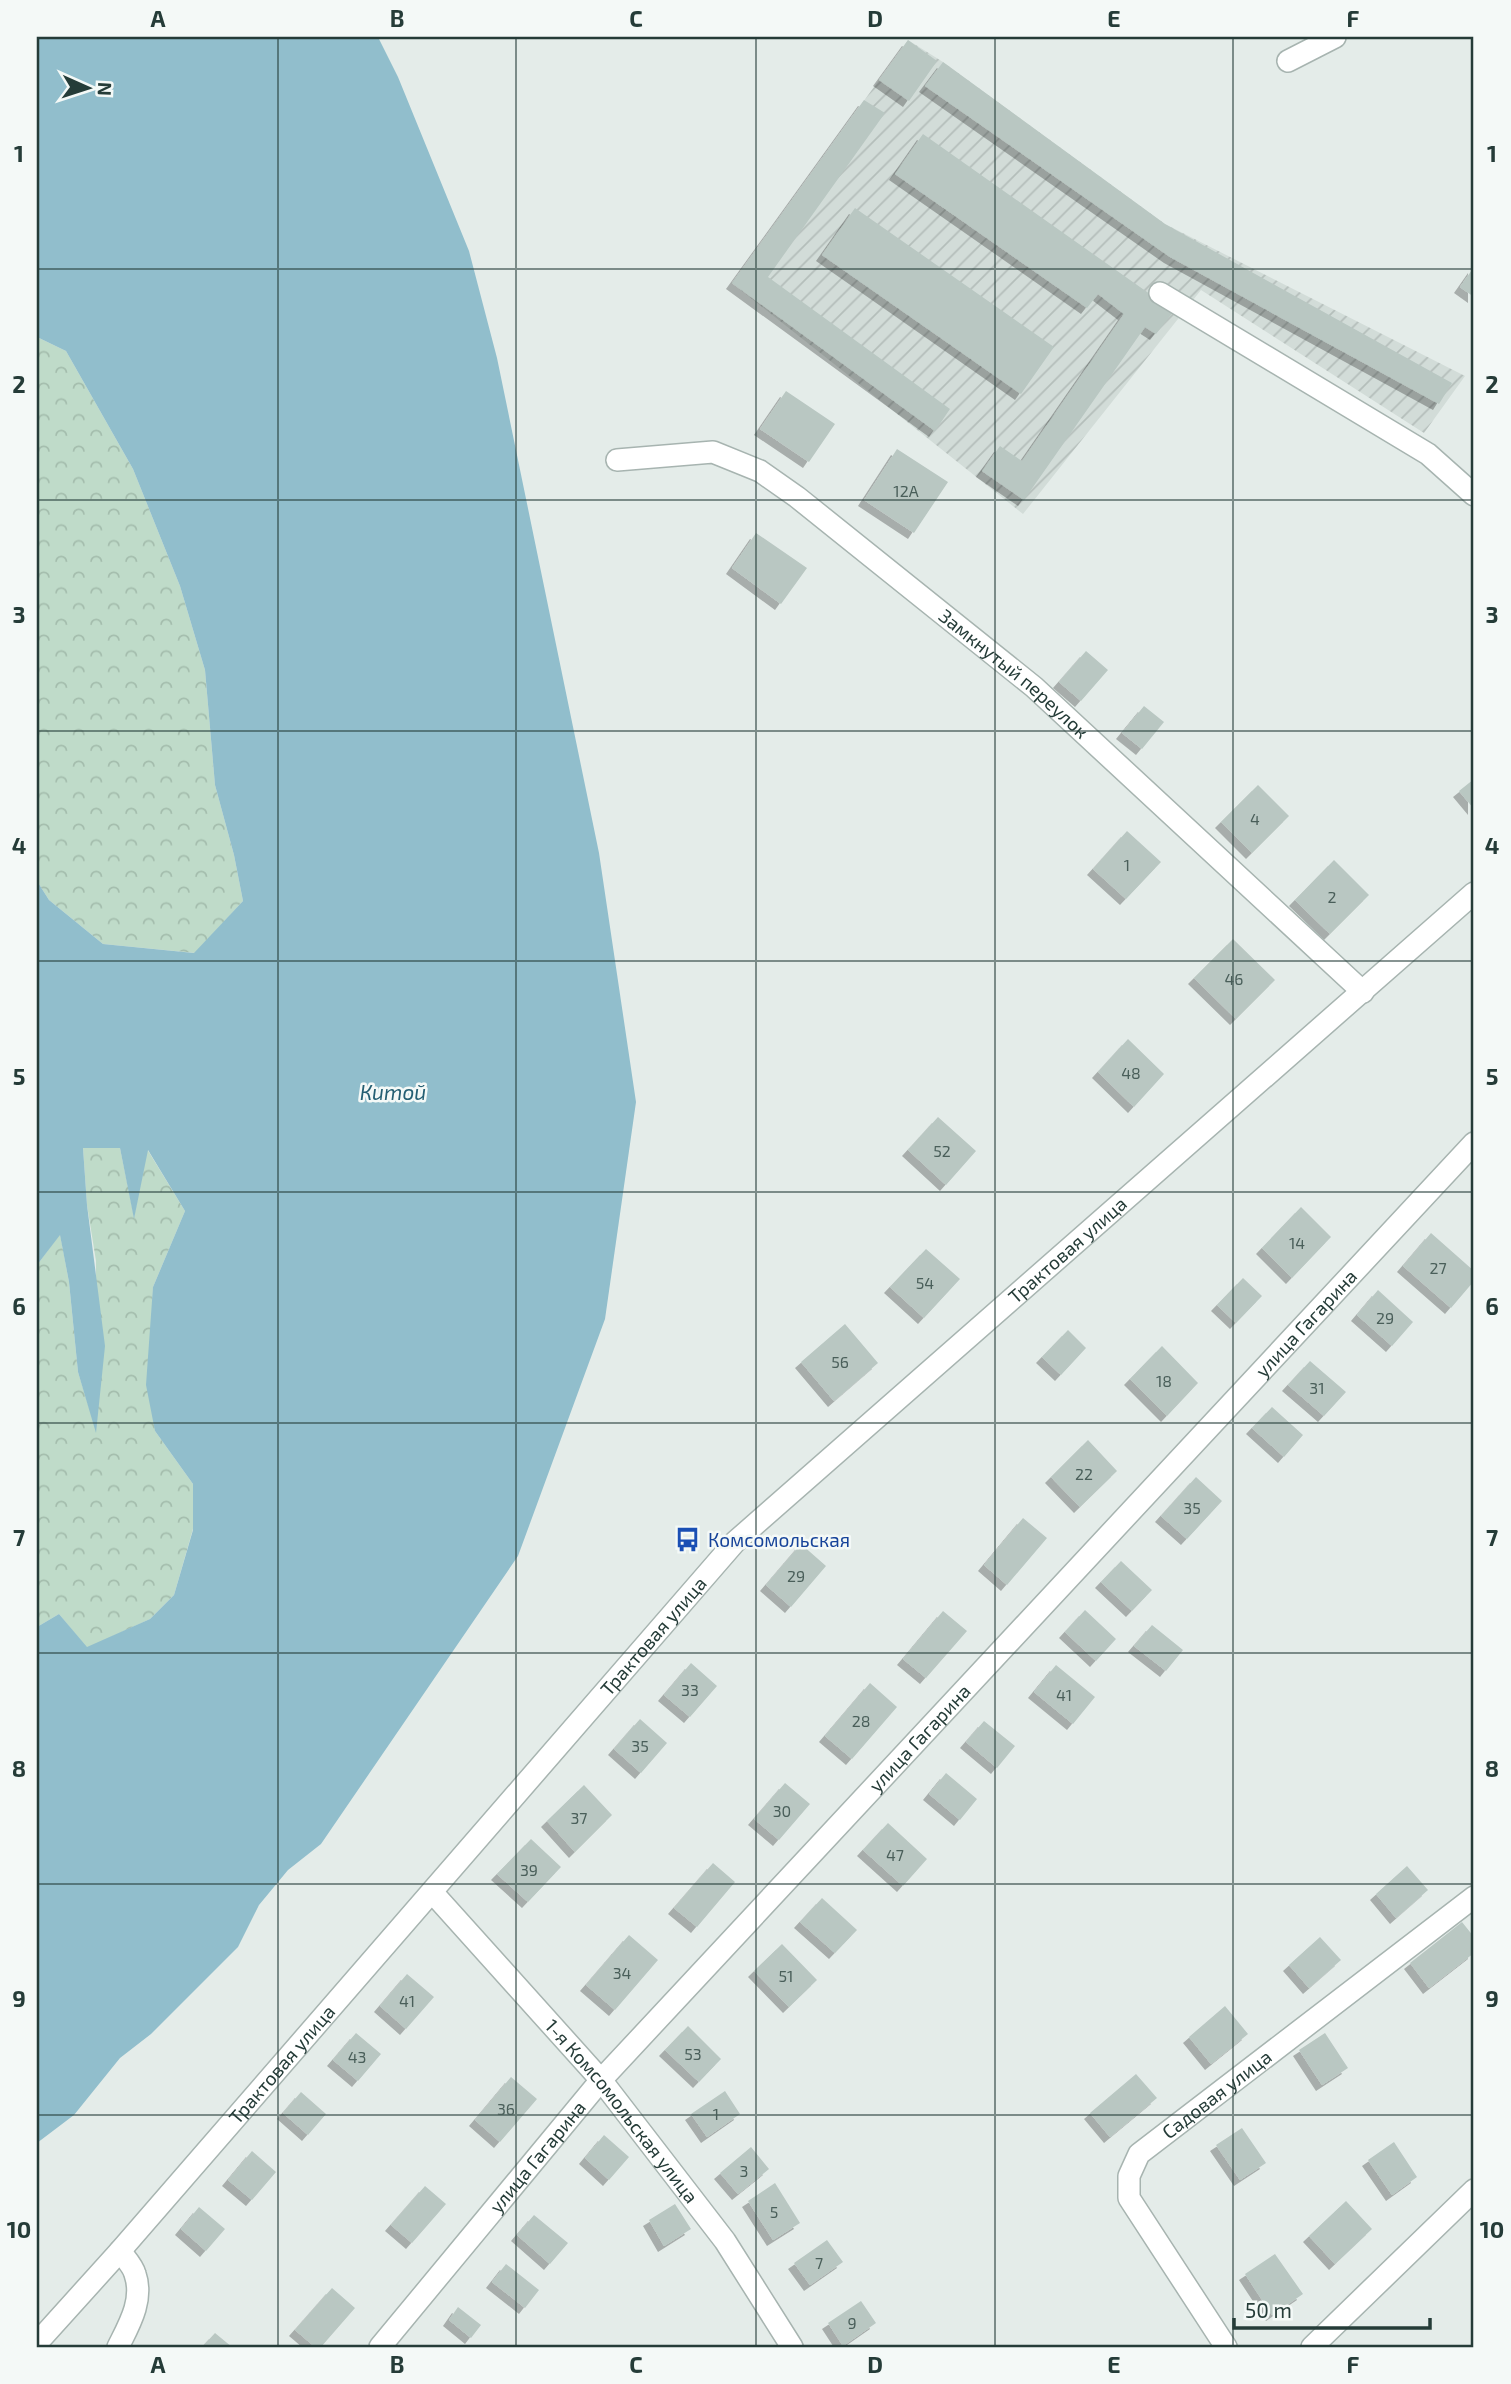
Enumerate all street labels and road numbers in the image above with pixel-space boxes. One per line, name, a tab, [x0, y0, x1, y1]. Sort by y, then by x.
street label: Замкнутый переулок	[935, 604, 1094, 743]
street label: Трактовая улица	[1003, 1192, 1131, 1308]
street label: улица Гагарина	[1250, 1264, 1361, 1382]
street label: Трактовая улица	[595, 1572, 711, 1700]
street label: улица Гагарина	[864, 1679, 975, 1797]
street label: Трактовая улица	[224, 2000, 339, 2128]
street label: 1-я Комсомольская улица	[541, 2014, 703, 2207]
street label: Садовая улица	[1157, 2045, 1276, 2143]
street label: улица Гагарина	[484, 2096, 590, 2218]

